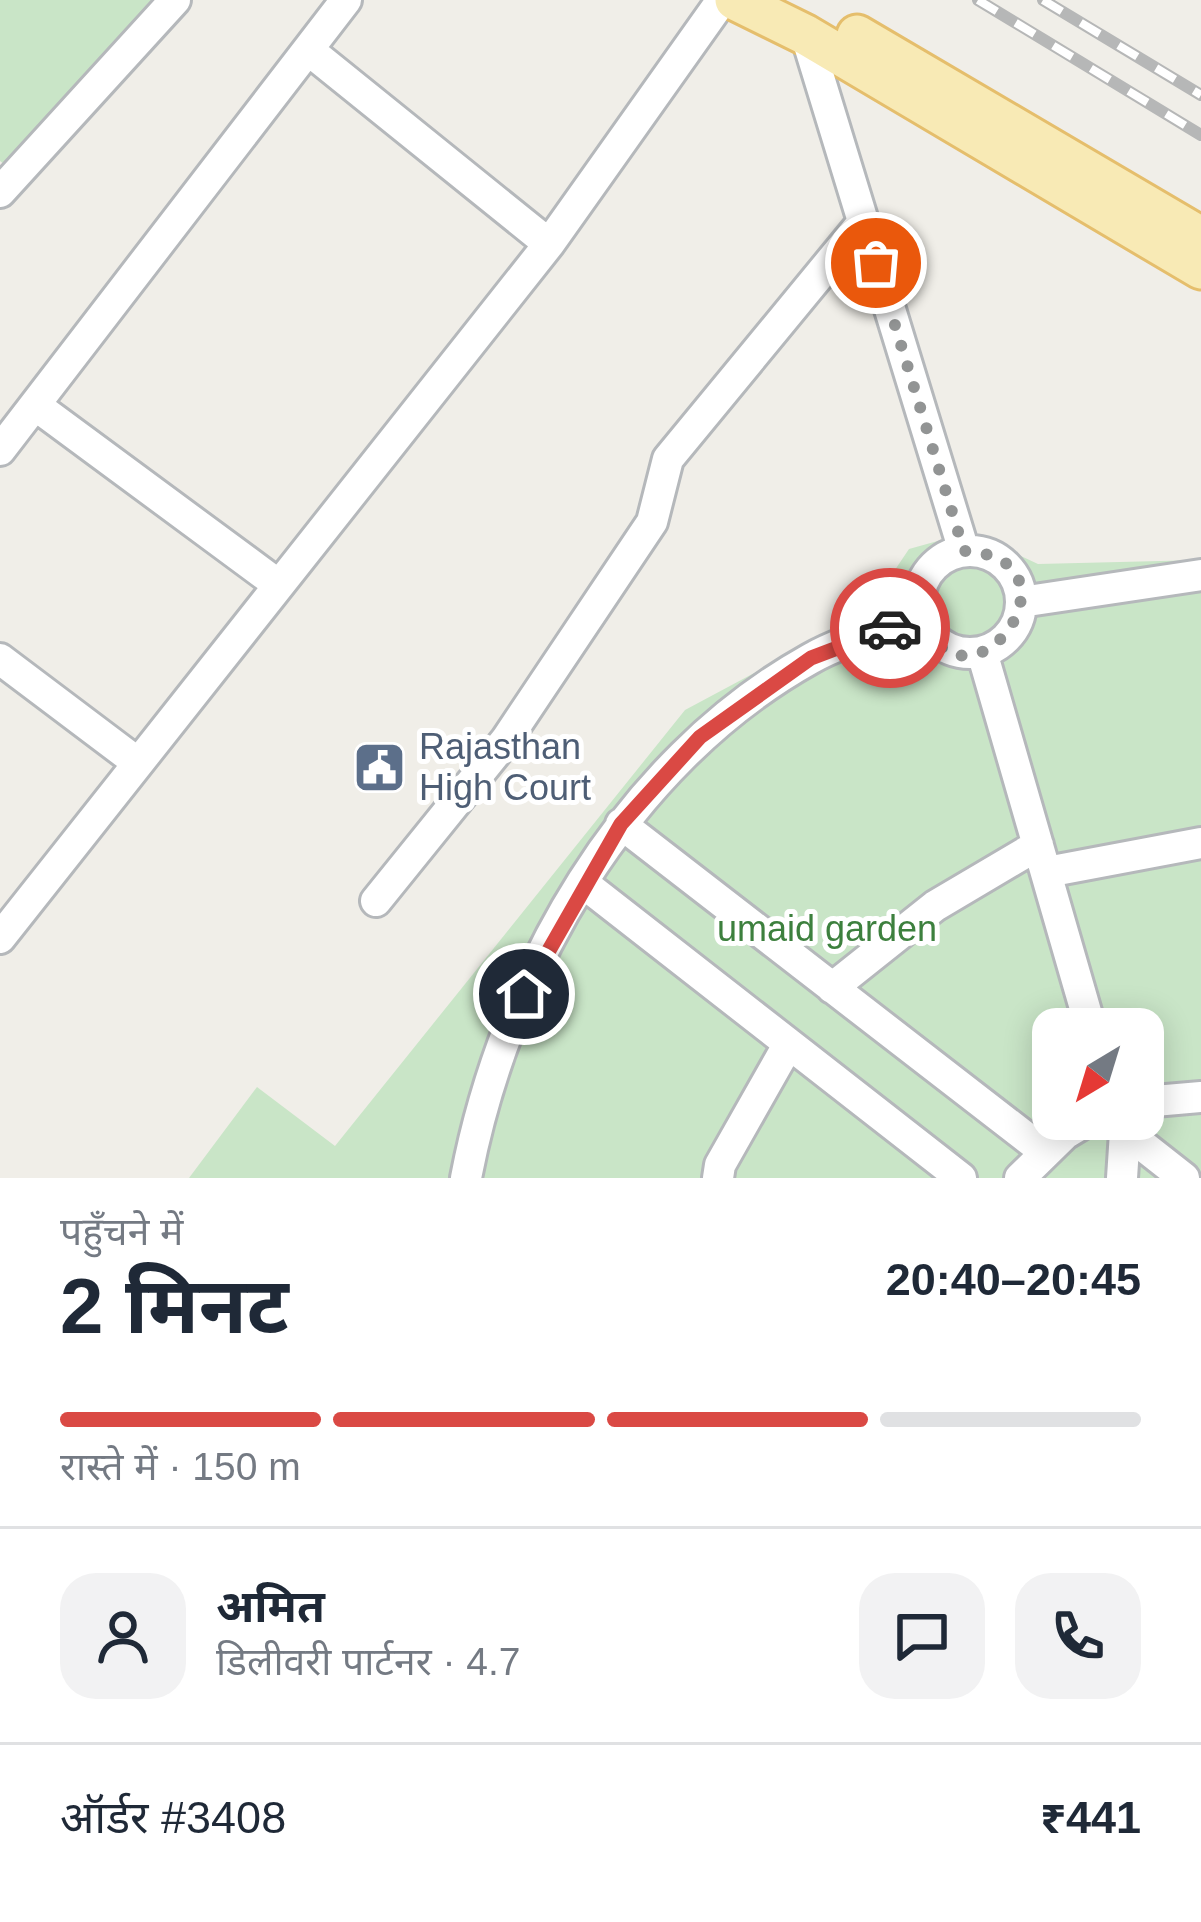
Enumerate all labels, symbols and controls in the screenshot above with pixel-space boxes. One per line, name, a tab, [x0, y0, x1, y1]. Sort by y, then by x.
pin	[825, 212, 927, 314]
icon: bag	[843, 230, 909, 296]
courier	[830, 568, 950, 688]
icon: car	[857, 595, 923, 661]
place label: Rajasthan High Court	[419, 726, 591, 808]
public building icon: Rajasthan High Court	[352, 739, 408, 795]
park label: umaid garden	[717, 908, 937, 949]
pin	[473, 943, 575, 1045]
icon: home	[491, 961, 557, 1027]
north arrow	[1032, 1008, 1164, 1140]
map controls	[1032, 1008, 1164, 1140]
text: पहुँचने में	[60, 1210, 183, 1253]
text: 20:40–20:45	[886, 1254, 1141, 1305]
text: 2 मिनट	[60, 1262, 289, 1350]
text: रास्ते में · 150 m	[60, 1445, 301, 1488]
button: person	[60, 1573, 186, 1699]
button: chat	[859, 1573, 985, 1699]
button: phone	[1015, 1573, 1141, 1699]
text: अमित	[216, 1581, 325, 1632]
text: डिलीवरी पार्टनर · 4.7	[216, 1640, 520, 1683]
text: ऑर्डर #3408	[60, 1792, 286, 1843]
text: ₹441	[1040, 1792, 1141, 1843]

